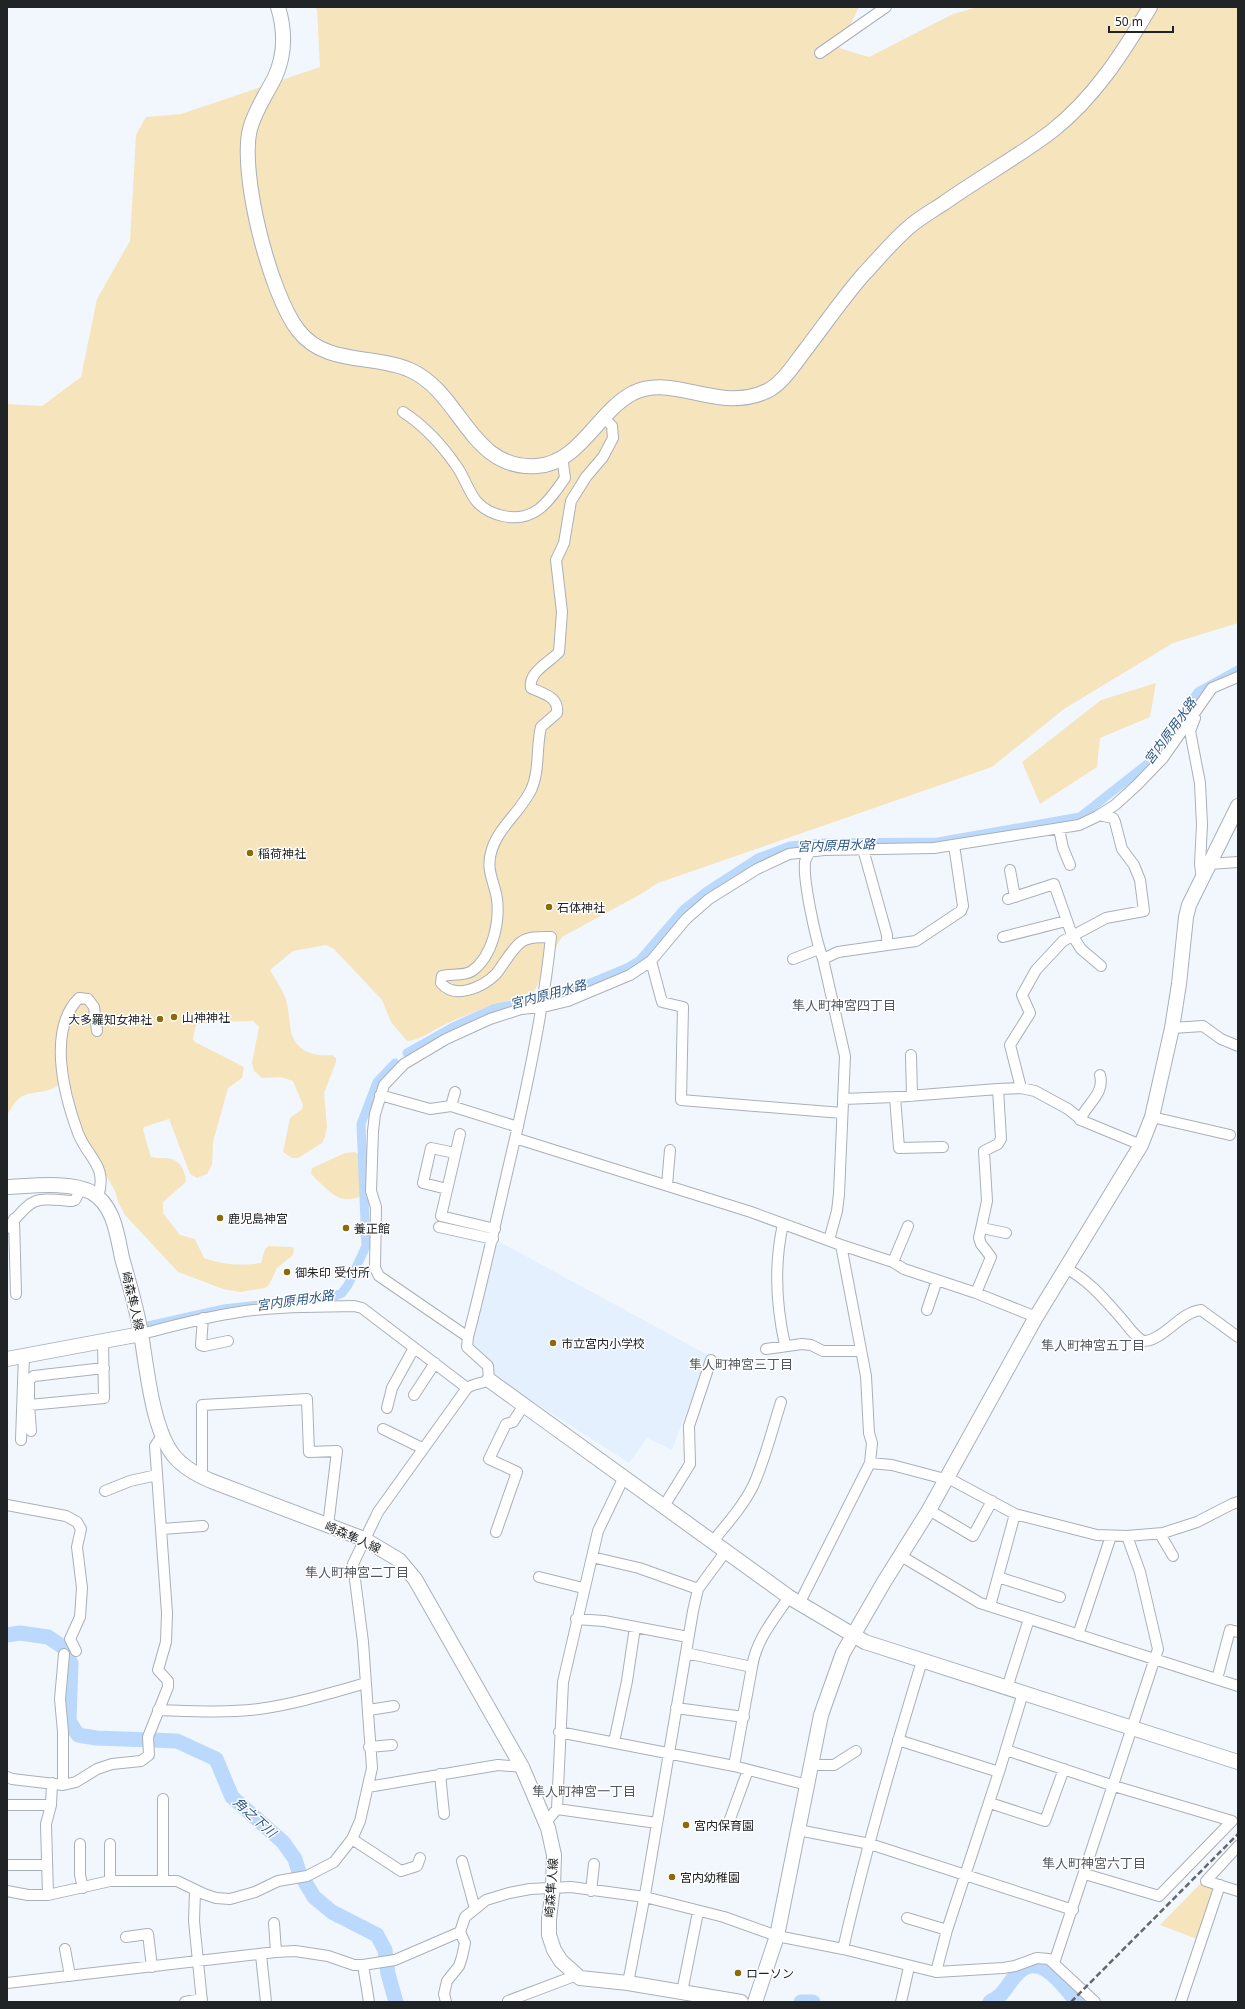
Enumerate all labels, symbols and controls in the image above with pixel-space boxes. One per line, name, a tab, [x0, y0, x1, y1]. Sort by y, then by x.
scale bar	[1109, 8, 1173, 34]
text: 50 m	[1115, 13, 1143, 30]
water label: 宮内原用水路	[1140, 693, 1201, 768]
water label: 宮内原用水路	[797, 835, 876, 855]
place label: 稲荷神社	[258, 845, 306, 862]
marker: 稲荷神社	[245, 848, 255, 858]
place label: 石体神社	[557, 899, 605, 916]
marker: 石体神社	[544, 902, 554, 912]
water label: 宮内原用水路	[508, 975, 589, 1013]
district label: 隼人町神宮四丁目	[792, 996, 896, 1014]
place label: 山神神社	[182, 1009, 230, 1026]
place label: 大多羅知女神社	[68, 1011, 152, 1028]
marker: 山神神社	[169, 1012, 179, 1022]
marker: 大多羅知女神社	[155, 1014, 165, 1024]
place label: 鹿児島神宮	[228, 1210, 288, 1227]
marker: 鹿児島神宮	[215, 1213, 225, 1223]
place label: 養正館	[354, 1220, 390, 1237]
marker: 養正館	[341, 1223, 351, 1233]
place label: 御朱印 受付所	[295, 1264, 370, 1281]
marker: 御朱印 受付所	[282, 1267, 292, 1277]
street label: 崎森隼人線	[118, 1270, 148, 1332]
water label: 宮内原用水路	[255, 1286, 336, 1314]
place label: 市立宮内小学校	[561, 1335, 645, 1352]
district label: 隼人町神宮五丁目	[1041, 1336, 1145, 1354]
marker: 市立宮内小学校	[548, 1338, 558, 1348]
district label: 隼人町神宮三丁目	[689, 1355, 793, 1373]
street label: 崎森隼人線	[322, 1517, 384, 1557]
district label: 隼人町神宮二丁目	[305, 1563, 409, 1581]
district label: 隼人町神宮一丁目	[532, 1782, 636, 1800]
water label: 角之下川	[230, 1793, 282, 1842]
place label: 宮内保育園	[694, 1817, 754, 1834]
marker: 宮内保育園	[681, 1820, 691, 1830]
district label: 隼人町神宮六丁目	[1042, 1854, 1146, 1872]
street label: 崎森隼人線	[540, 1857, 562, 1919]
place label: 宮内幼稚園	[680, 1869, 740, 1886]
marker: 宮内幼稚園	[667, 1872, 677, 1882]
place label: ローソン	[746, 1965, 794, 1982]
marker: ローソン	[733, 1968, 743, 1978]

